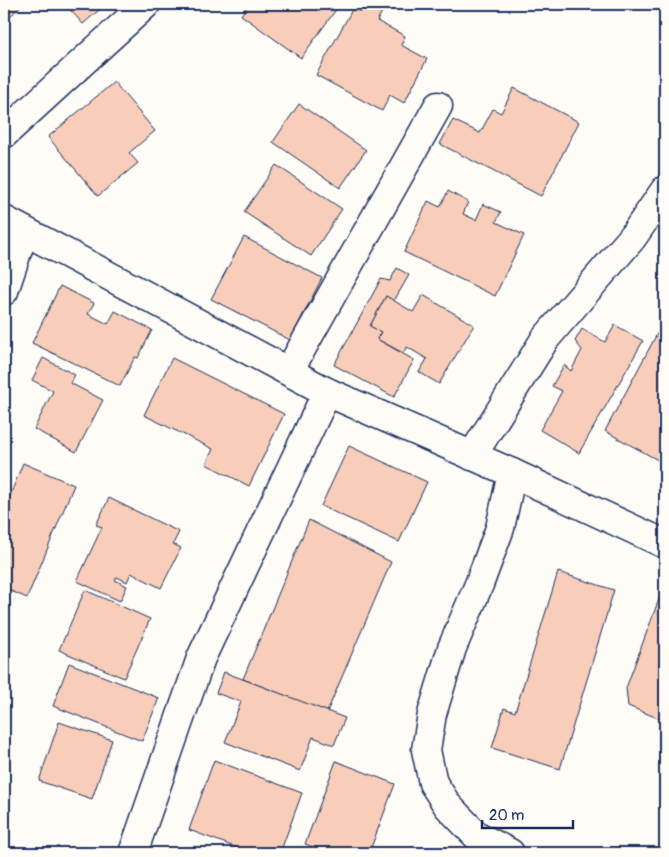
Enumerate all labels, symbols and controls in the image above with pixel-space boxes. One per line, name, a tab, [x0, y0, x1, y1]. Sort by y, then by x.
scale bar	[482, 797, 573, 829]
text: 20 m	[489, 806, 524, 825]

